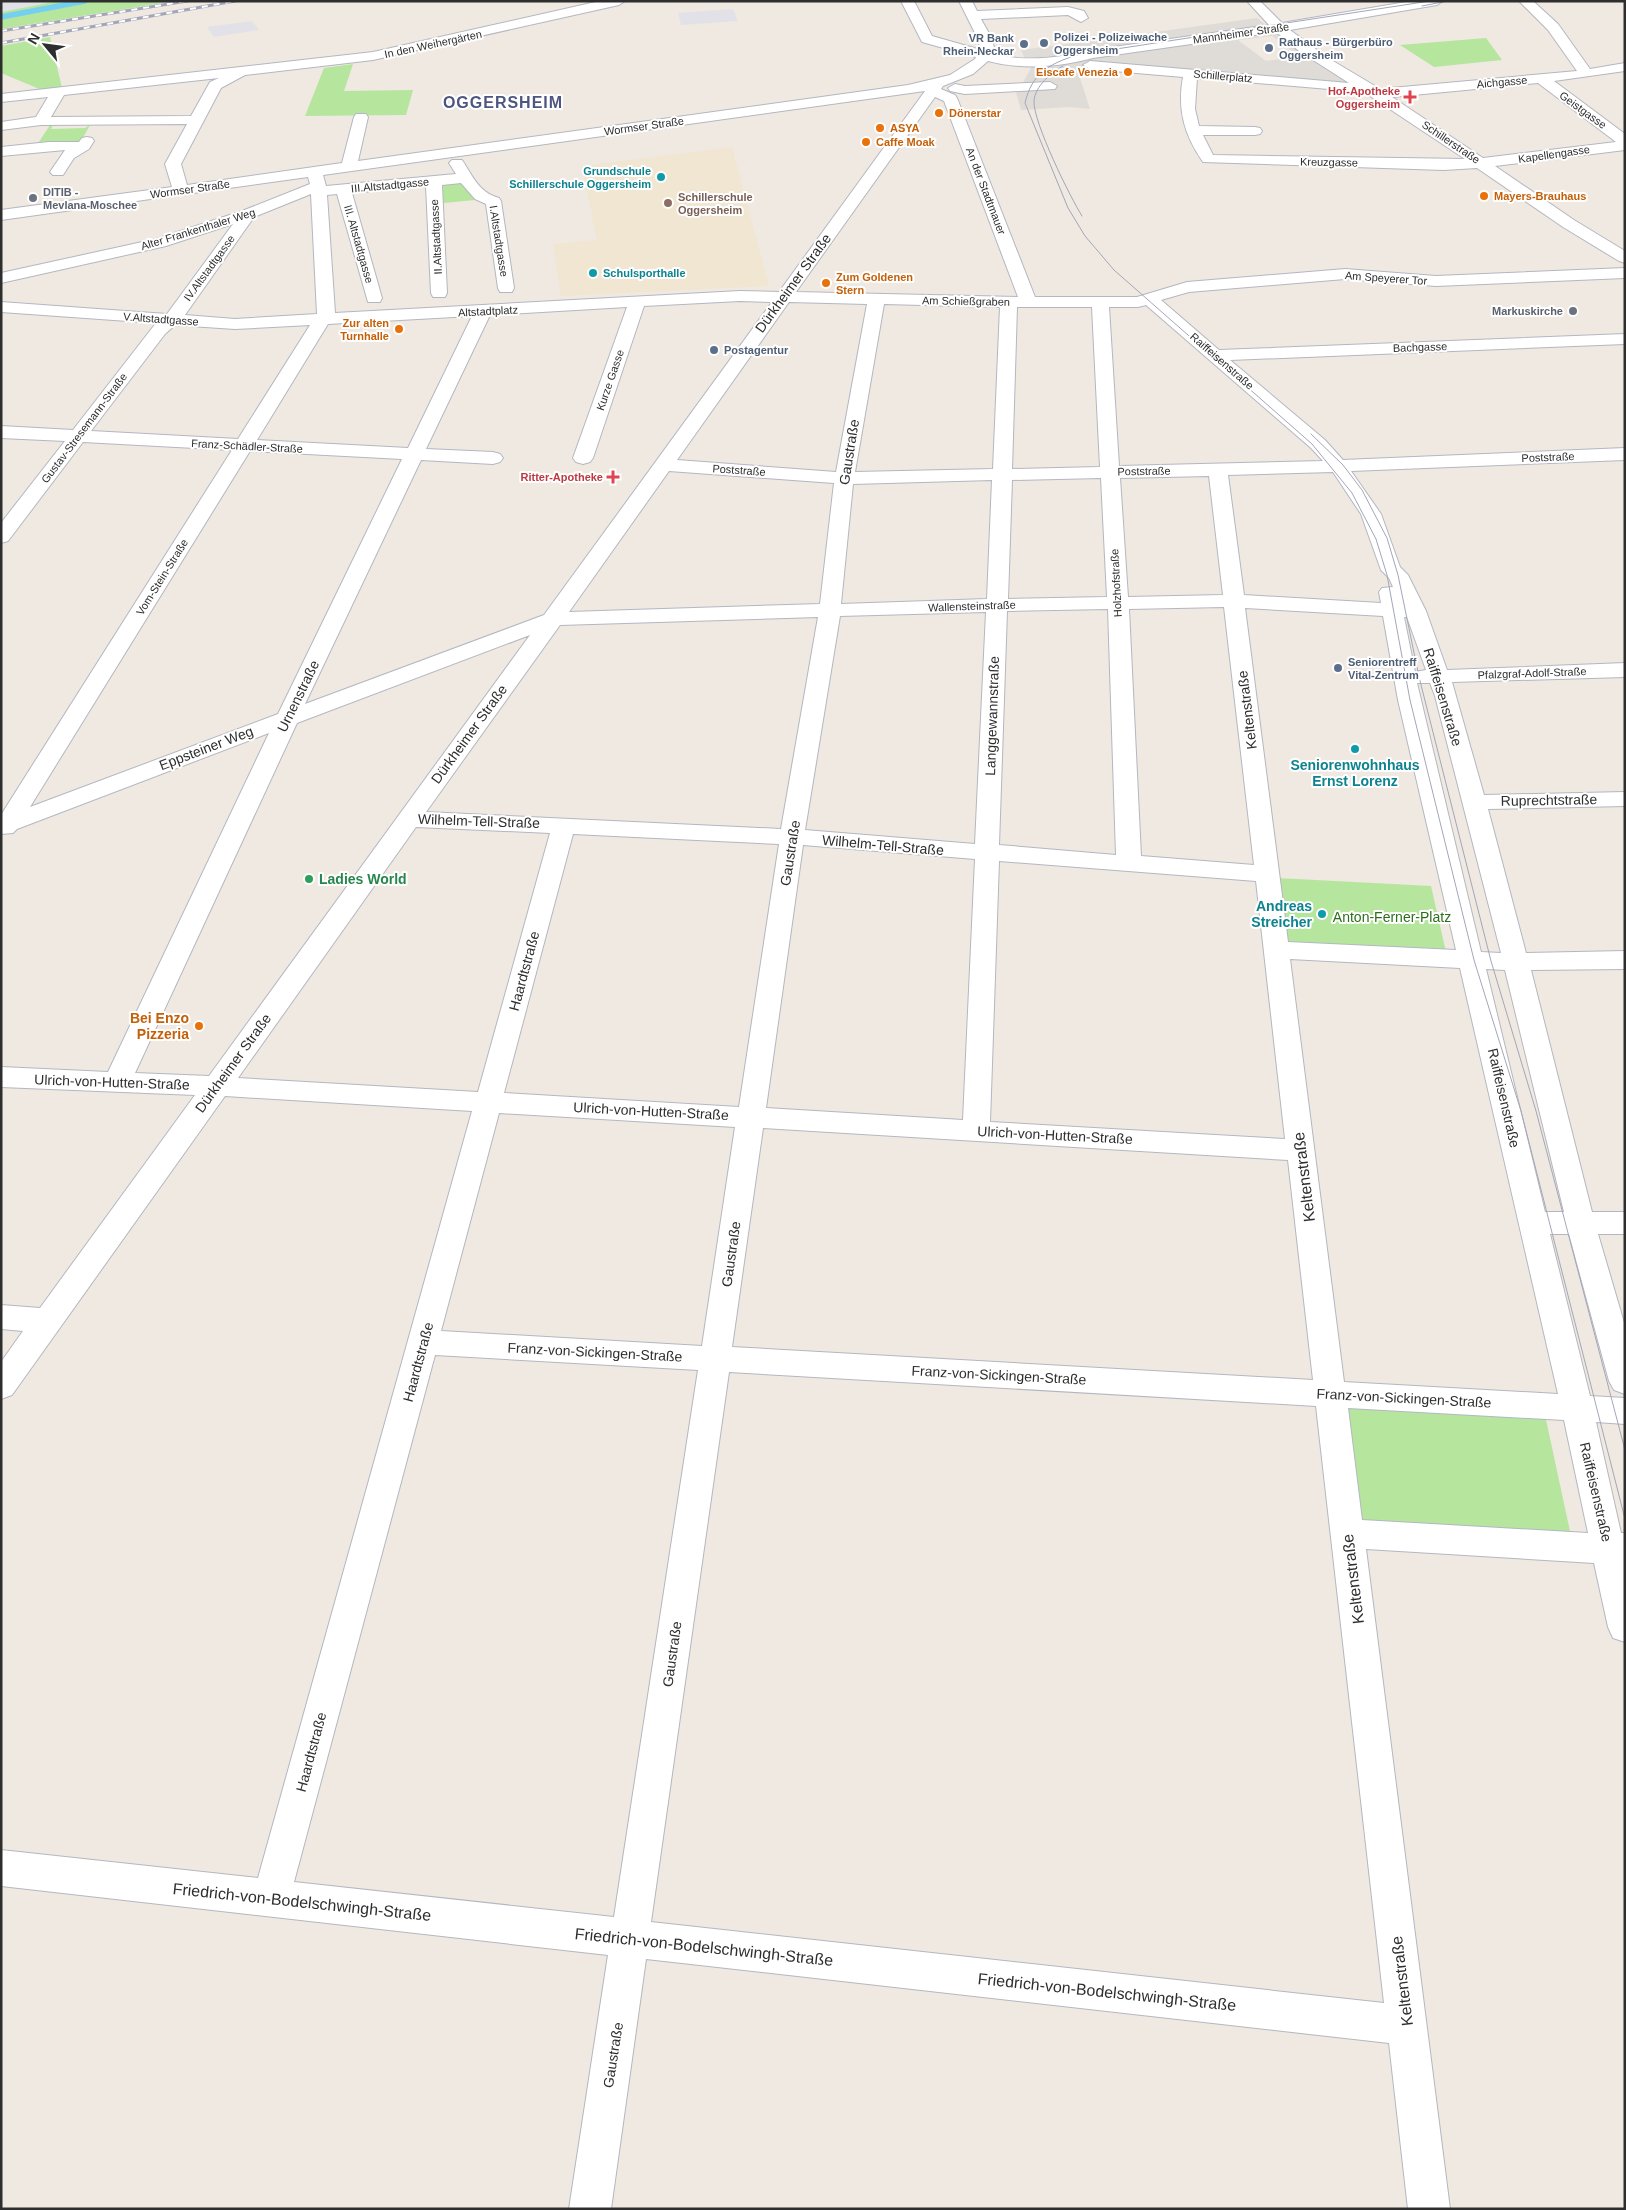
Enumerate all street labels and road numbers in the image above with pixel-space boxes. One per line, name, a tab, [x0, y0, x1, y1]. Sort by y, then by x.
street label: Mannheimer Straße	[1192, 20, 1290, 46]
street label: In den Weihergärten	[383, 28, 483, 60]
street label: Schillerplatz	[1193, 67, 1253, 85]
street label: Aichgasse	[1476, 74, 1528, 90]
street label: Geistgasse	[1557, 89, 1609, 131]
street label: Wormser Straße	[603, 114, 685, 138]
street label: Schillerstraße	[1420, 118, 1482, 166]
street label: Kapellengasse	[1517, 143, 1591, 165]
street label: An der Stadtmauer	[964, 146, 1008, 237]
street label: Kreuzgasse	[1300, 155, 1358, 169]
street label: III.Altstadtgasse	[350, 176, 430, 194]
street label: Wormser Straße	[149, 177, 231, 201]
street label: II.Altstadtgasse	[428, 199, 444, 275]
street label: III. Altstadtgasse	[342, 204, 376, 284]
street label: I.Altstadtgasse	[487, 204, 511, 278]
street label: Alter Frankenthaler Weg	[139, 206, 257, 252]
street label: Dürkheimer Straße	[752, 230, 834, 336]
street label: IV.Altstadtgasse	[181, 233, 237, 303]
street label: Am Speyerer Tor	[1345, 269, 1428, 287]
street label: Am Schießgraben	[922, 294, 1010, 308]
street label: Altstadtplatz	[458, 303, 518, 319]
street label: V.Altstadtgasse	[123, 310, 199, 328]
street label: Raiffeisenstraße	[1188, 330, 1256, 392]
street label: Bachgasse	[1393, 340, 1447, 354]
street label: Kurze Gasse	[594, 348, 626, 412]
street label: Gustav-Stresemann-Straße	[39, 371, 129, 485]
street label: Gaustraße	[836, 418, 862, 486]
street label: Franz-Schädler-Straße	[191, 437, 303, 455]
street label: Poststraße	[1521, 450, 1575, 464]
street label: Poststraße	[712, 462, 766, 478]
street label: Poststraße	[1117, 465, 1171, 477]
street label: Vom-Stein-Straße	[134, 537, 190, 617]
street label: Holzhofstraße	[1108, 548, 1124, 618]
street label: Wallensteinstraße	[928, 598, 1016, 614]
street label: Raiffeisenstraße	[1420, 646, 1466, 748]
street label: Langgewannstraße	[982, 656, 1002, 776]
street label: Urnenstraße	[274, 657, 322, 734]
street label: Pfalzgraf-Adolf-Straße	[1477, 665, 1587, 681]
street label: Keltenstraße	[1234, 669, 1260, 750]
street label: Dürkheimer Straße	[428, 681, 510, 787]
street label: Eppsteiner Weg	[157, 723, 255, 773]
street label: Ruprechtstraße	[1501, 791, 1598, 809]
street label: Wilhelm-Tell-Straße	[418, 811, 541, 831]
street label: Gaustraße	[777, 819, 803, 887]
street label: Wilhelm-Tell-Straße	[821, 832, 945, 858]
street label: Haardtstraße	[506, 929, 542, 1013]
street label: Dürkheimer Straße	[192, 1010, 274, 1116]
street label: Raiffeisenstraße	[1485, 1047, 1523, 1150]
street label: Ulrich-von-Hutten-Straße	[34, 1071, 190, 1093]
street label: Ulrich-von-Hutten-Straße	[573, 1099, 729, 1123]
street label: Ulrich-von-Hutten-Straße	[977, 1123, 1133, 1147]
street label: Keltenstraße	[1290, 1131, 1318, 1223]
street label: Gaustraße	[718, 1220, 744, 1288]
street label: Haardtstraße	[400, 1320, 436, 1404]
street label: Franz-von-Sickingen-Straße	[507, 1339, 683, 1365]
street label: Franz-von-Sickingen-Straße	[911, 1362, 1087, 1388]
street label: Franz-von-Sickingen-Straße	[1316, 1385, 1492, 1411]
street label: Raiffeisenstraße	[1577, 1441, 1615, 1544]
street label: Keltenstraße	[1339, 1533, 1367, 1625]
street label: Gaustraße	[659, 1620, 685, 1688]
street label: Haardtstraße	[293, 1710, 329, 1794]
street label: Friedrich-von-Bodelschwingh-Straße	[172, 1880, 432, 1924]
street label: Friedrich-von-Bodelschwingh-Straße	[574, 1925, 834, 1969]
street label: Keltenstraße	[1388, 1935, 1416, 2027]
street label: Friedrich-von-Bodelschwingh-Straße	[977, 1970, 1237, 2014]
street label: Gaustraße	[600, 2021, 626, 2089]

